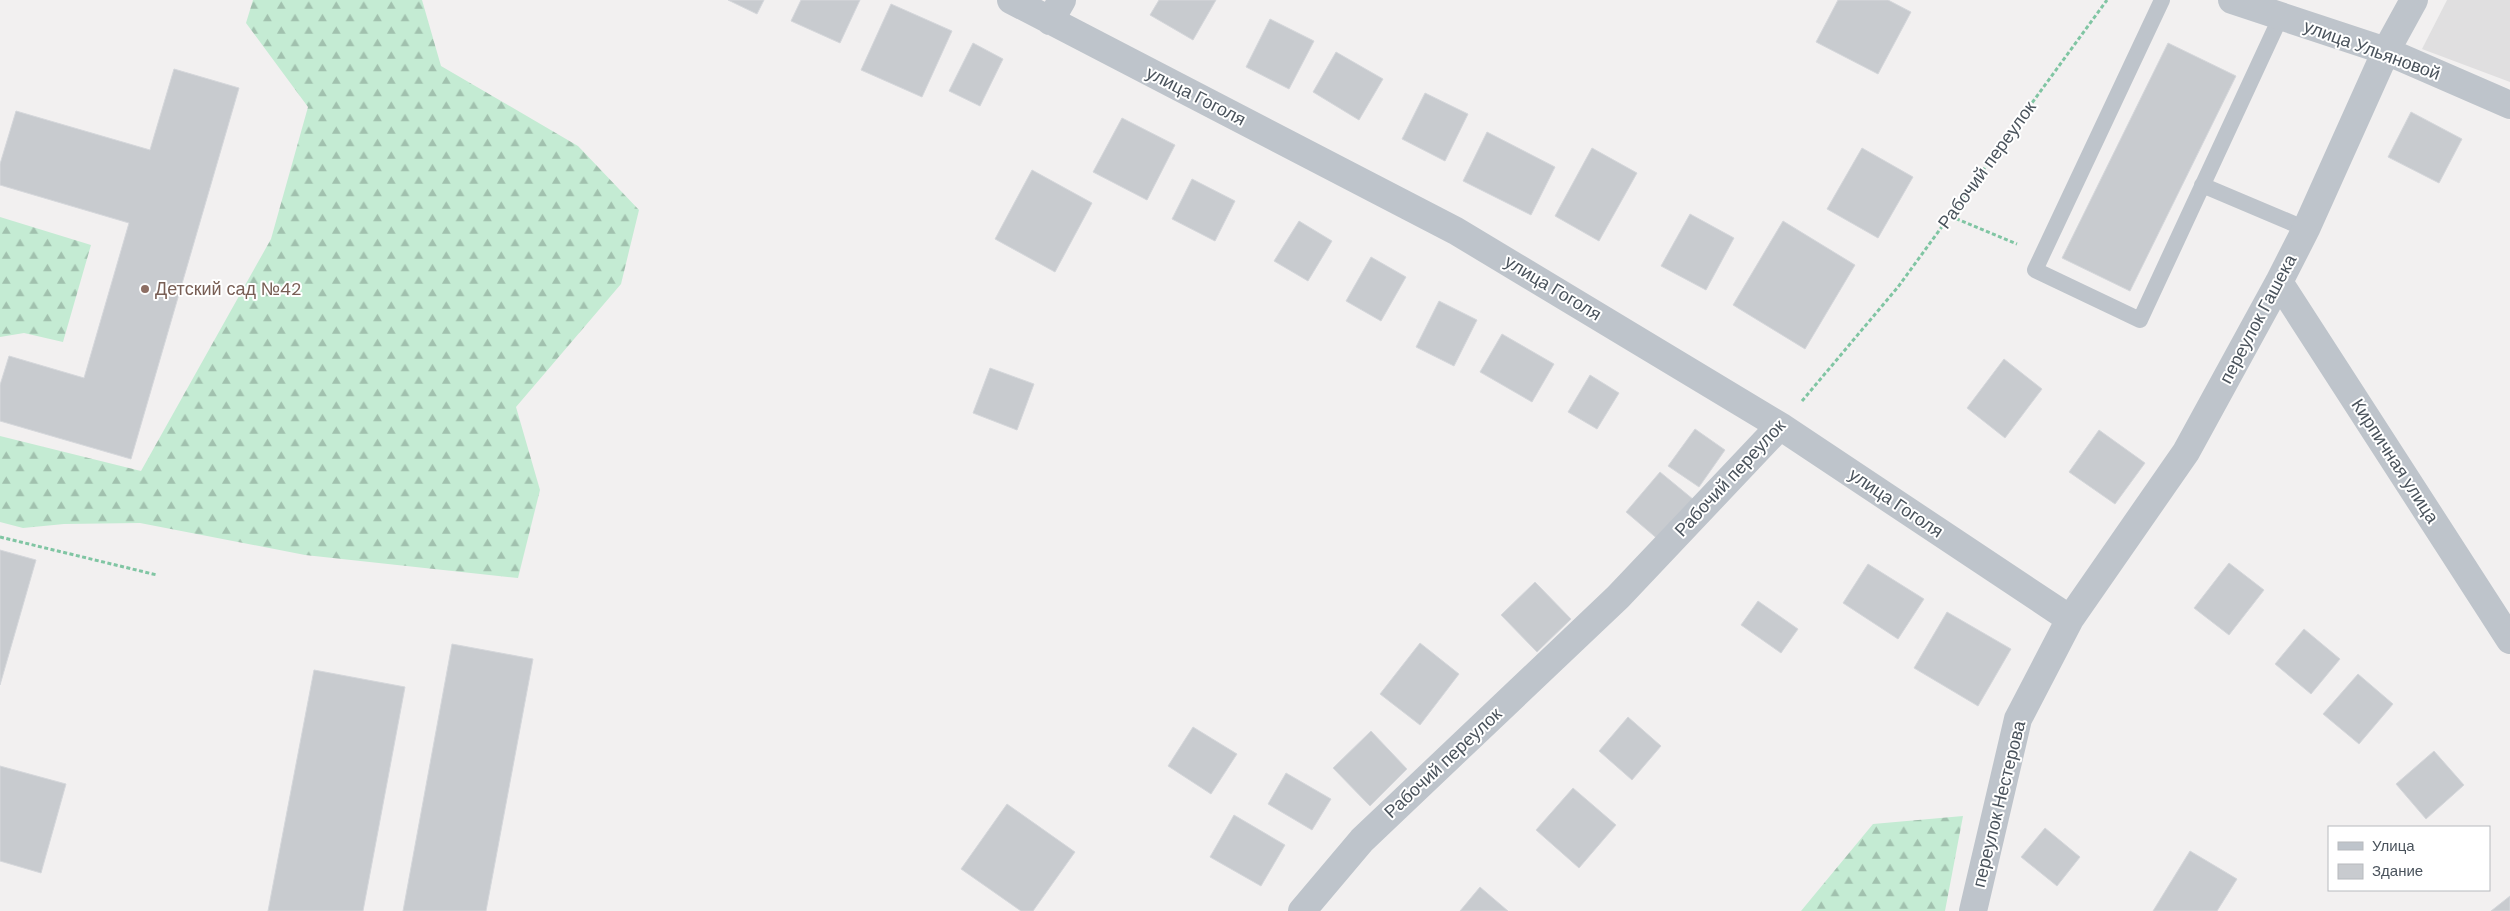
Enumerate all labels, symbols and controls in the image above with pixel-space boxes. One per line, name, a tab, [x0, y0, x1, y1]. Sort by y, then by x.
street label: улица Ульяновой	[2300, 14, 2444, 86]
street label: улица Гоголя	[1142, 61, 1250, 131]
street label: Рабочий переулок	[1933, 96, 2042, 234]
street label: переулок Гашека	[2214, 249, 2303, 388]
street label: улица Гоголя	[1500, 250, 1606, 326]
place label: Детский сад №42	[155, 277, 301, 301]
marker: Детский сад №42	[139, 283, 151, 295]
street label: Кирпичная улица	[2346, 394, 2445, 529]
street label: Рабочий переулок	[1669, 414, 1791, 542]
street label: улица Гоголя	[1844, 463, 1948, 543]
street label: Рабочий переулок	[1379, 702, 1507, 824]
street label: переулок Нестерова	[1967, 717, 2032, 890]
legend	[2328, 826, 2490, 891]
text: Улица	[2372, 836, 2415, 856]
text: Здание	[2372, 861, 2423, 881]

